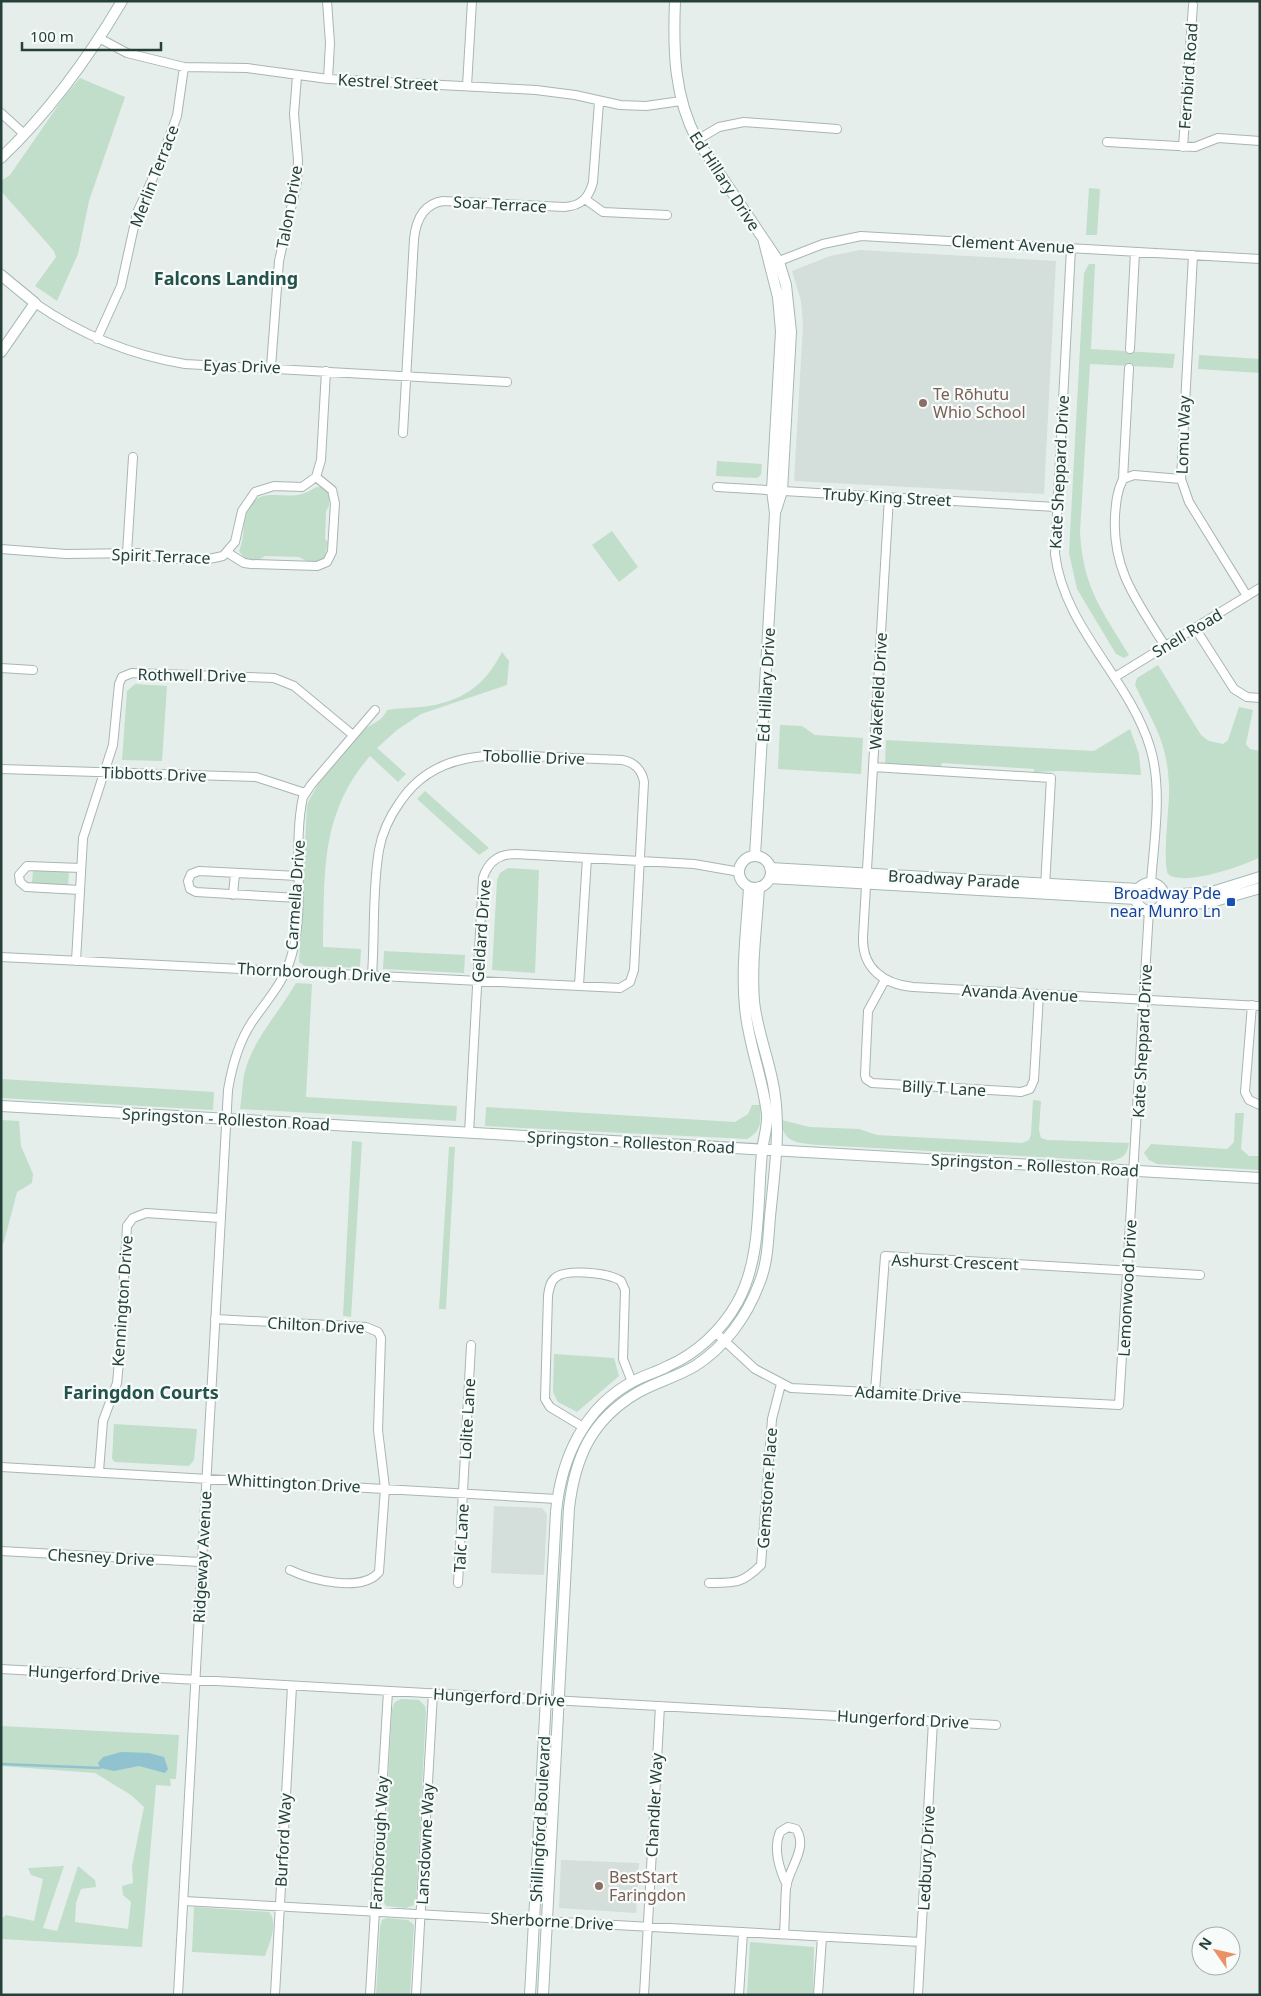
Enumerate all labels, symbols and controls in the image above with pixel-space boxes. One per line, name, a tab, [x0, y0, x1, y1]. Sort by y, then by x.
scale bar	[22, 20, 161, 52]
street label: Fernbird Road	[1173, 22, 1203, 130]
text: 100 m	[30, 26, 74, 46]
street label: Kestrel Street	[337, 68, 439, 96]
street label: Merlin Terrace	[124, 122, 184, 230]
street label: Ed Hillary Drive	[685, 127, 765, 235]
street label: Talon Drive	[271, 164, 307, 250]
street label: Soar Terrace	[453, 191, 547, 217]
street label: Clement Avenue	[951, 230, 1075, 258]
district label: Falcons Landing	[154, 266, 298, 290]
street label: Eyas Drive	[203, 354, 281, 378]
place label: Te Rōhutu Whio School	[933, 383, 1026, 423]
street label: Kate Sheppard Drive	[1044, 394, 1074, 550]
street label: Lomu Way	[1171, 394, 1195, 475]
marker: Te Rōhutu Whio School	[917, 397, 929, 409]
street label: Truby King Street	[822, 483, 952, 511]
street label: Spirit Terrace	[111, 543, 211, 569]
street label: Snell Road	[1148, 603, 1226, 663]
street label: Ed Hillary Drive	[752, 627, 780, 743]
street label: Wakefield Drive	[864, 632, 892, 750]
street label: Rothwell Drive	[137, 663, 247, 687]
street label: Tobollie Drive	[483, 744, 585, 770]
street label: Tibbotts Drive	[101, 761, 207, 787]
street label: Carmella Drive	[280, 839, 310, 951]
street label: Broadway Parade	[888, 865, 1020, 893]
street label: Geldard Drive	[466, 879, 496, 983]
place label: Broadway Pde near Munro Ln	[1110, 882, 1221, 922]
marker: Broadway Pde near Munro Ln	[1225, 896, 1237, 908]
street label: Thornborough Drive	[237, 957, 391, 987]
street label: Kate Sheppard Drive	[1127, 963, 1157, 1119]
street label: Avanda Avenue	[961, 979, 1079, 1007]
street label: Billy T Lane	[901, 1075, 987, 1101]
street label: Springston - Rolleston Road	[122, 1103, 330, 1135]
street label: Springston - Rolleston Road	[527, 1126, 735, 1158]
street label: Springston - Rolleston Road	[931, 1149, 1139, 1181]
street label: Lemonwood Drive	[1112, 1219, 1142, 1357]
street label: Kennington Drive	[106, 1235, 138, 1367]
street label: Ashurst Crescent	[891, 1249, 1019, 1275]
street label: Chilton Drive	[267, 1311, 365, 1339]
street label: Lolite Lane	[454, 1378, 480, 1460]
district label: Faringdon Courts	[63, 1380, 219, 1404]
street label: Adamite Drive	[854, 1380, 962, 1408]
street label: Gemstone Place	[752, 1427, 782, 1549]
street label: Whittington Drive	[227, 1469, 361, 1497]
street label: Ridgeway Avenue	[188, 1490, 216, 1624]
street label: Talc Lane	[448, 1503, 474, 1573]
street label: Chesney Drive	[47, 1543, 155, 1571]
street label: Hungerford Drive	[27, 1660, 161, 1688]
street label: Hungerford Drive	[432, 1683, 566, 1711]
street label: Hungerford Drive	[836, 1705, 970, 1733]
street label: Shillingford Boulevard	[525, 1735, 555, 1903]
street label: Chandler Way	[640, 1752, 668, 1858]
street label: Farnborough Way	[364, 1774, 394, 1911]
street label: Lansdowne Way	[411, 1782, 439, 1905]
street label: Burford Way	[270, 1792, 296, 1888]
street label: Ledbury Drive	[912, 1805, 940, 1911]
place label: BestStart Faringdon	[609, 1866, 686, 1906]
marker: BestStart Faringdon	[593, 1880, 605, 1892]
street label: Sherborne Drive	[490, 1907, 614, 1935]
north arrow	[1191, 1926, 1241, 1976]
text: N	[1194, 1933, 1216, 1953]

